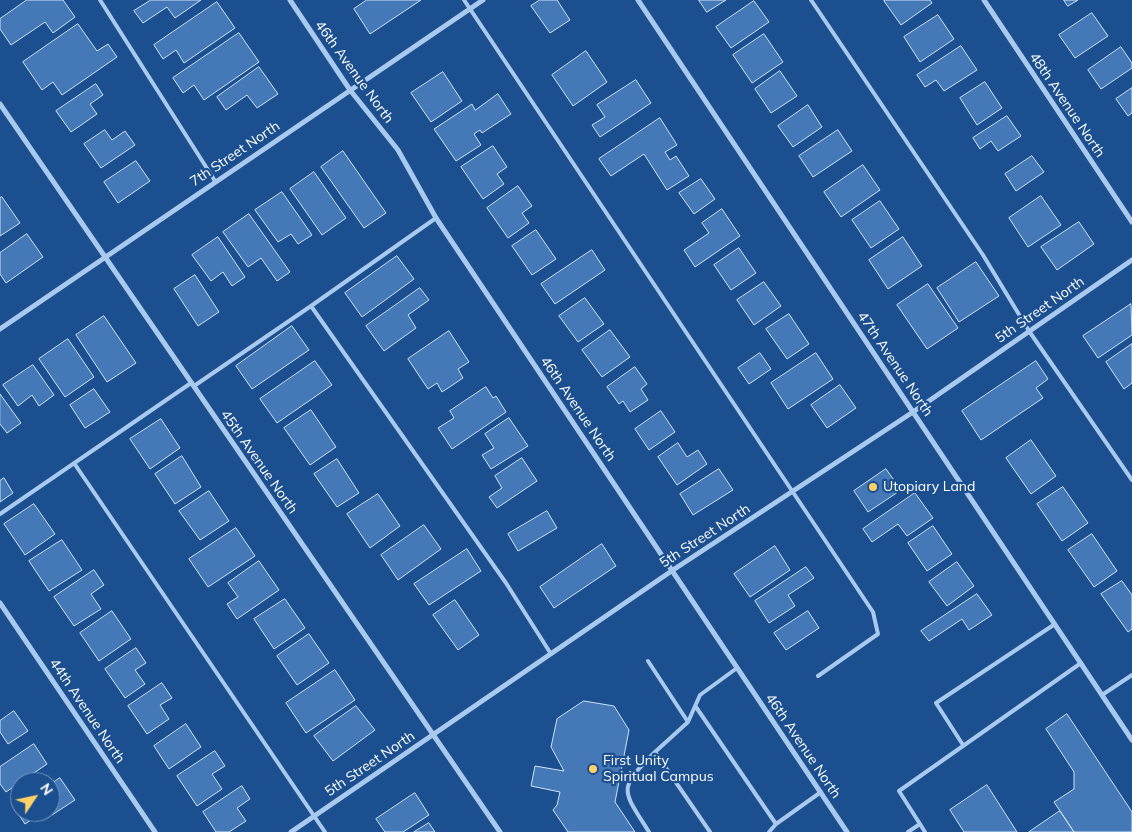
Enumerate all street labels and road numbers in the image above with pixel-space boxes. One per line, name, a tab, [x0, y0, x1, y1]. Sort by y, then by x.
street label: 46th Avenue North	[311, 17, 397, 127]
street label: 48th Avenue North	[1026, 49, 1108, 161]
street label: 7th Street North	[187, 118, 283, 190]
street label: 5th Street North	[992, 273, 1088, 347]
street label: 47th Avenue North	[854, 308, 936, 420]
street label: 46th Avenue North	[537, 353, 619, 465]
street label: 45th Avenue North	[217, 407, 301, 517]
street label: 5th Street North	[657, 500, 753, 572]
street label: 44th Avenue North	[46, 655, 128, 767]
street label: 46th Avenue North	[762, 690, 844, 802]
street label: 5th Street North	[322, 728, 418, 800]

